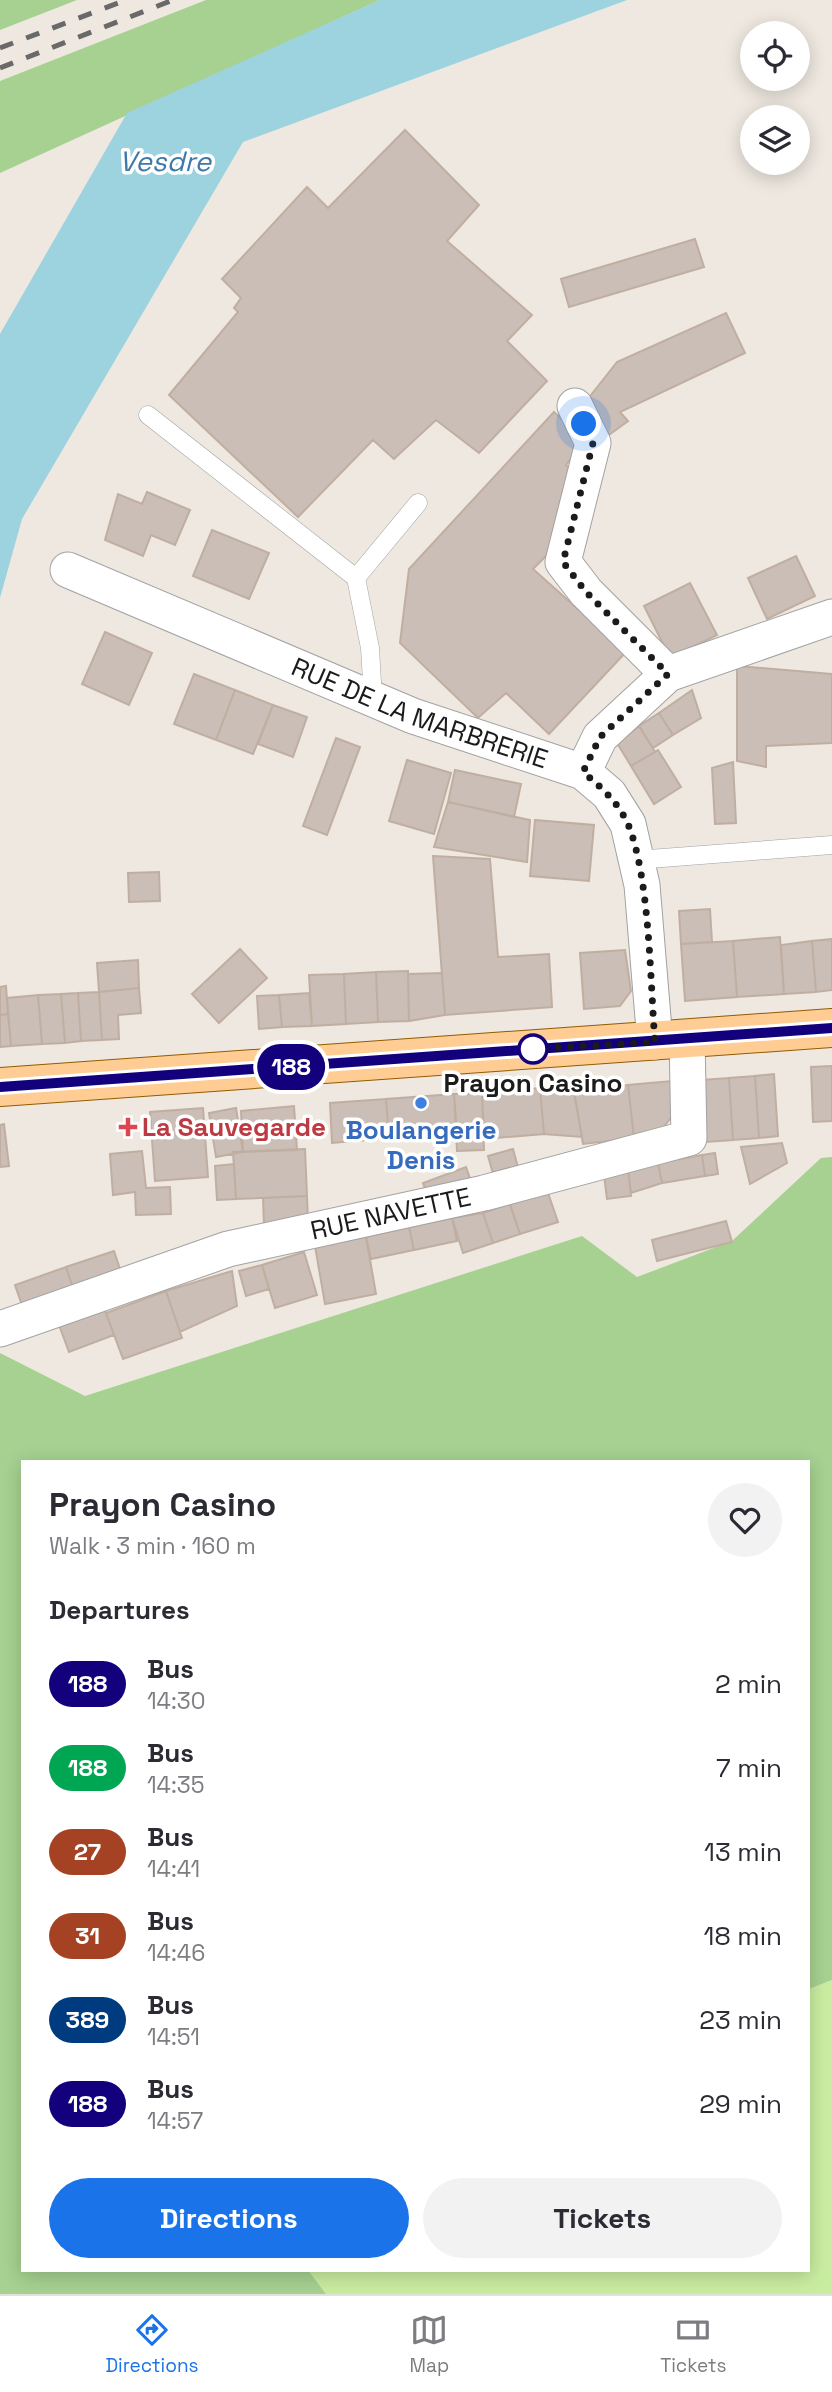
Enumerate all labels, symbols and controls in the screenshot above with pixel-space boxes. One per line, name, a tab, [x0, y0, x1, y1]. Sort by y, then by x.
map controls	[740, 21, 810, 175]
button: locate	[740, 21, 810, 91]
button: layers	[740, 105, 810, 175]
water label: Vesdre	[119, 143, 213, 179]
your location	[566, 406, 601, 441]
street label: RUE DE LA MARBRERIE	[286, 650, 552, 776]
marker: Prayon Casino	[518, 1034, 548, 1064]
line badge: 188	[251, 1044, 331, 1090]
text: 188	[271, 1051, 311, 1082]
place label: Prayon Casino	[443, 1066, 623, 1100]
marker: Boulangerie Denis	[413, 1095, 429, 1111]
place label: La Sauvegarde	[142, 1110, 326, 1144]
place label: Boulangerie Denis	[346, 1113, 496, 1177]
marker: La Sauvegarde	[120, 1119, 136, 1135]
street label: RUE NAVETTE	[307, 1179, 474, 1248]
button: heart	[708, 1483, 782, 1557]
text: Prayon Casino	[49, 1484, 276, 1526]
text: Walk · 3 min · 160 m	[49, 1531, 256, 1561]
text: Departures	[49, 1593, 190, 1627]
text: Bus	[147, 1652, 194, 1686]
text: 2 min	[715, 1667, 782, 1701]
text: 188	[68, 1668, 107, 1699]
text: 14:30	[147, 1686, 205, 1716]
text: Bus	[147, 1736, 194, 1770]
text: 7 min	[716, 1751, 782, 1785]
text: 188	[68, 1752, 107, 1783]
text: 14:35	[147, 1770, 204, 1800]
text: Bus	[147, 1820, 194, 1854]
text: 13 min	[704, 1835, 782, 1869]
text: 27	[74, 1836, 101, 1867]
text: 14:41	[147, 1854, 200, 1884]
text: Bus	[147, 1904, 194, 1938]
text: 18 min	[704, 1919, 782, 1953]
text: 31	[75, 1920, 100, 1951]
text: 14:46	[147, 1938, 205, 1968]
text: Bus	[147, 1988, 194, 2022]
text: 23 min	[699, 2003, 782, 2037]
text: 389	[66, 2004, 109, 2035]
text: 14:51	[147, 2022, 200, 2052]
text: Bus	[147, 2072, 194, 2106]
text: 29 min	[699, 2087, 782, 2121]
text: 188	[68, 2088, 107, 2119]
text: 14:57	[147, 2106, 203, 2136]
button: Directions	[49, 2178, 409, 2258]
button: Tickets	[423, 2178, 782, 2258]
tab: Directions	[105, 2311, 199, 2378]
tab: Map	[410, 2311, 449, 2378]
tab: Tickets	[660, 2311, 727, 2378]

